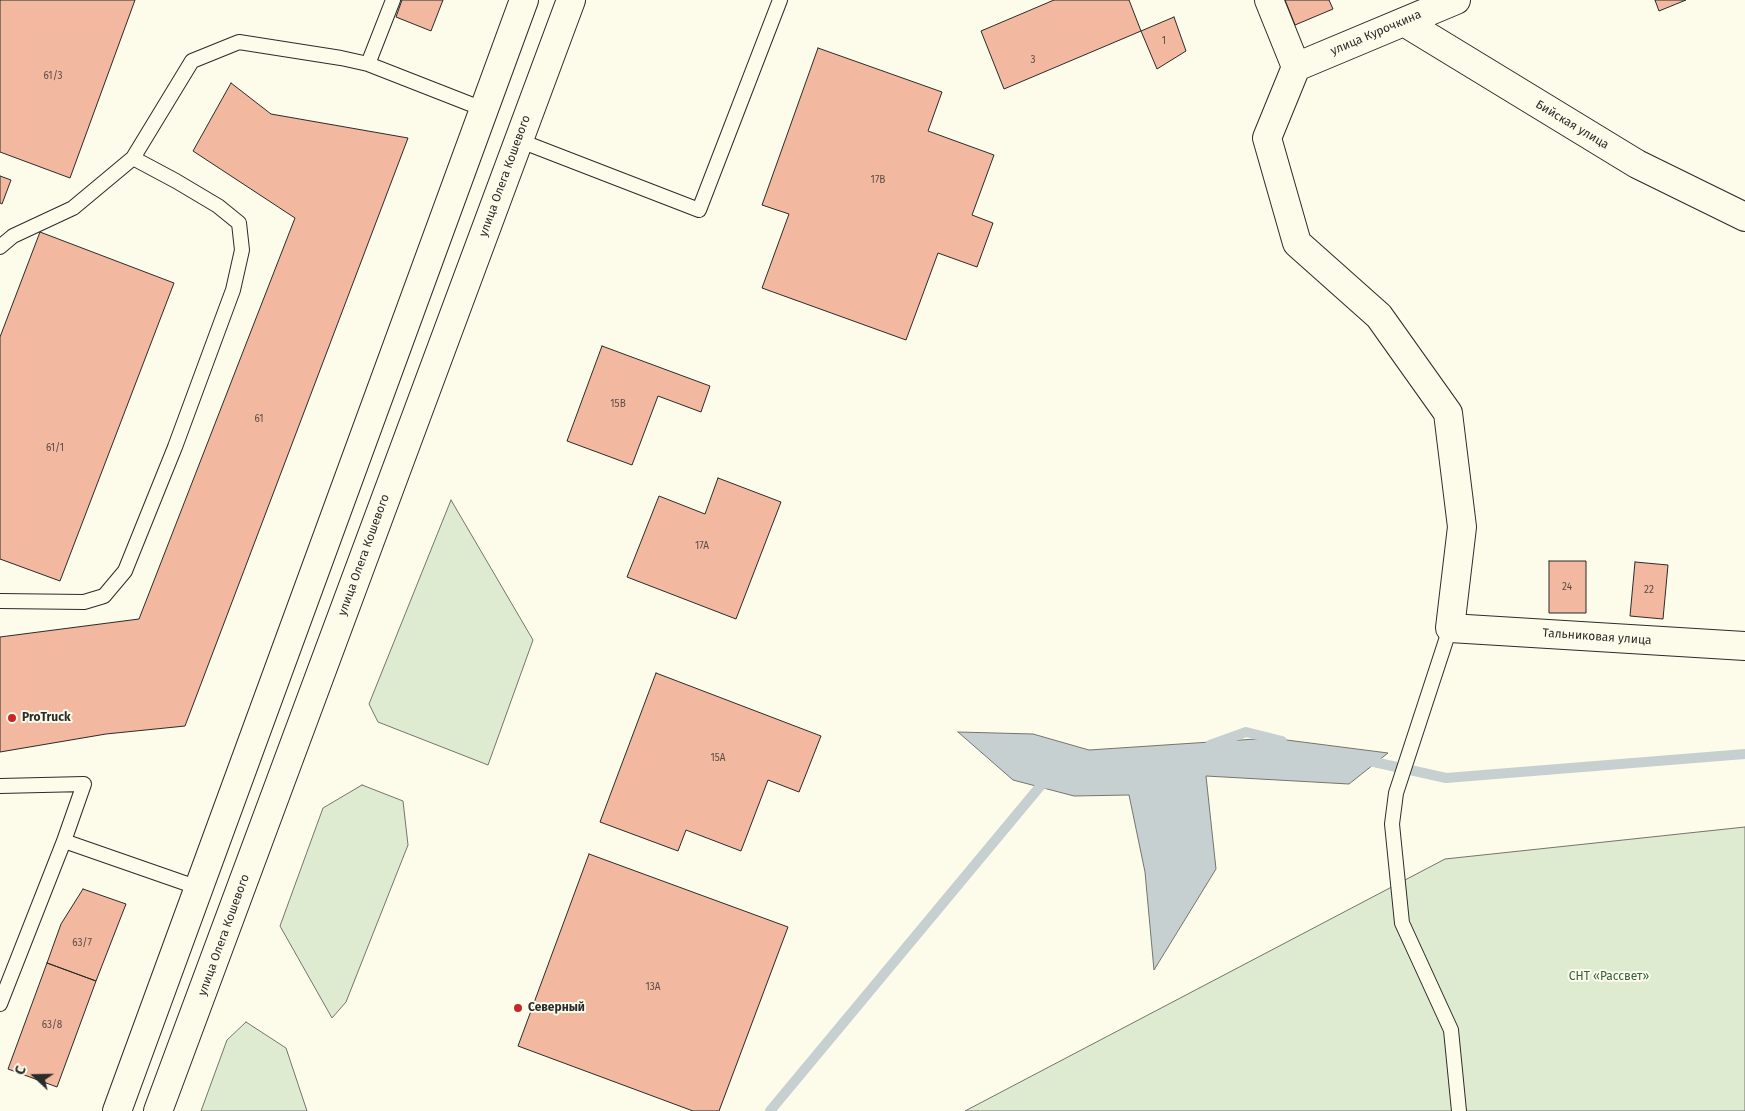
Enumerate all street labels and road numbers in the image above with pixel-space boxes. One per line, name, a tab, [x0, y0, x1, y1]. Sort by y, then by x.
street label: улица Курочкина	[1328, 7, 1424, 59]
street label: Бийская улица	[1533, 97, 1611, 153]
street label: улица Олега Кошевого	[476, 113, 534, 239]
street label: улица Олега Кошевого	[335, 492, 393, 618]
street label: Тальниковая улица	[1542, 626, 1652, 648]
street label: улица Олега Кошевого	[195, 872, 253, 998]

